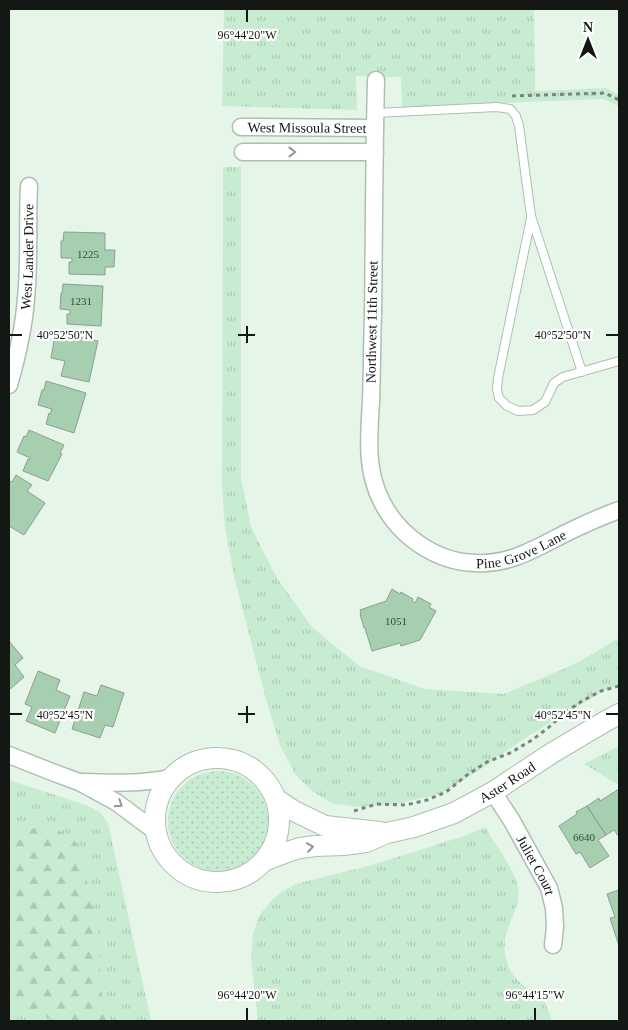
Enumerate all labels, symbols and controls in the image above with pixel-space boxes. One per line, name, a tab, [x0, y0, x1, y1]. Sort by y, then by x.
north arrow	[563, 15, 613, 65]
text: N	[583, 20, 593, 35]
text: 96°44'20"W	[217, 28, 277, 42]
street label: West Missoula Street	[248, 120, 367, 135]
one-way arrow	[288, 147, 296, 157]
street label: West Lander Drive	[18, 204, 36, 311]
house number: 1225	[77, 248, 100, 260]
street label: Northwest 11th Street	[363, 261, 381, 383]
house number: 1231	[70, 295, 92, 307]
text: 40°52'50"N	[37, 328, 94, 342]
text: 40°52'50"N	[535, 328, 592, 342]
street label: Pine Grove Lane	[476, 527, 568, 571]
house number: 1051	[385, 615, 407, 627]
text: 40°52'45"N	[37, 708, 94, 722]
text: 40°52'45"N	[535, 708, 592, 722]
street label: Aster Road	[477, 759, 538, 805]
one-way arrow	[113, 798, 122, 807]
house number: 6640	[573, 831, 596, 843]
street label: Juliet Court	[514, 833, 558, 896]
one-way arrow	[306, 842, 314, 853]
text: 96°44'20"W	[217, 988, 277, 1002]
text: 96°44'15"W	[505, 988, 565, 1002]

